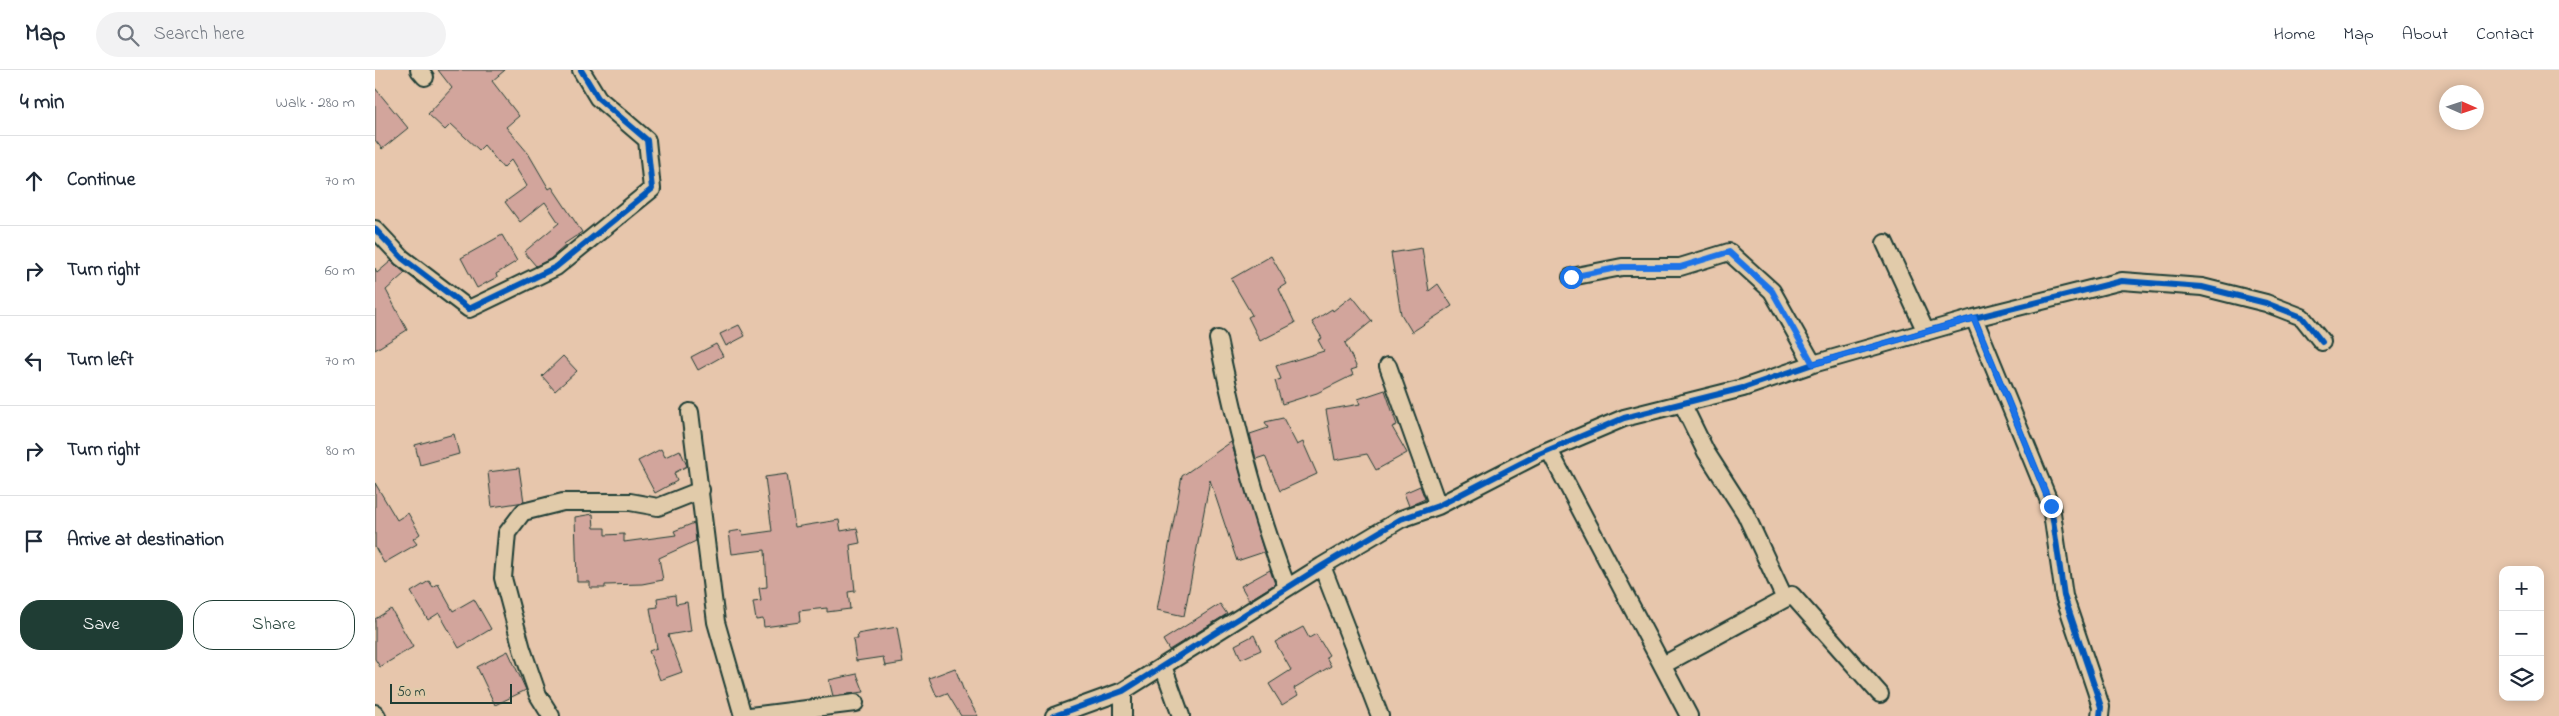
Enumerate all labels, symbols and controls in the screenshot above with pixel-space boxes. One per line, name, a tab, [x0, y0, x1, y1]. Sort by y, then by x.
search box	[96, 12, 446, 57]
text: Map	[25, 17, 66, 52]
icon: search	[114, 21, 142, 49]
text: Search here	[154, 21, 245, 48]
text: Home	[2274, 22, 2315, 48]
text: Map	[2343, 22, 2374, 48]
text: About	[2402, 22, 2448, 48]
text: Contact	[2476, 22, 2534, 48]
north arrow	[2439, 85, 2484, 130]
text: 4 min	[20, 88, 64, 118]
text: Walk · 280 m	[276, 91, 355, 115]
icon: ahead	[20, 167, 48, 195]
text: Continue	[67, 167, 135, 194]
text: 70 m	[325, 169, 355, 193]
icon: right	[20, 257, 48, 285]
text: Turn right	[67, 257, 140, 284]
text: 60 m	[325, 259, 355, 283]
route start	[1560, 266, 1583, 289]
icon: left	[20, 347, 48, 375]
text: Turn left	[67, 347, 134, 374]
text: 70 m	[325, 349, 355, 373]
icon: right	[20, 437, 48, 465]
text: Turn right	[67, 437, 140, 464]
text: 80 m	[326, 439, 355, 463]
route end	[2040, 495, 2063, 518]
icon: arrive	[20, 527, 48, 555]
text: Arrive at destination	[67, 527, 224, 554]
map controls	[2499, 566, 2544, 701]
button: +	[2499, 566, 2544, 611]
button: Save	[20, 600, 183, 650]
button: Share	[193, 600, 355, 650]
button: −	[2499, 611, 2544, 656]
button: layers	[2499, 656, 2544, 701]
scale bar	[390, 681, 513, 704]
text: 50 m	[397, 682, 425, 703]

